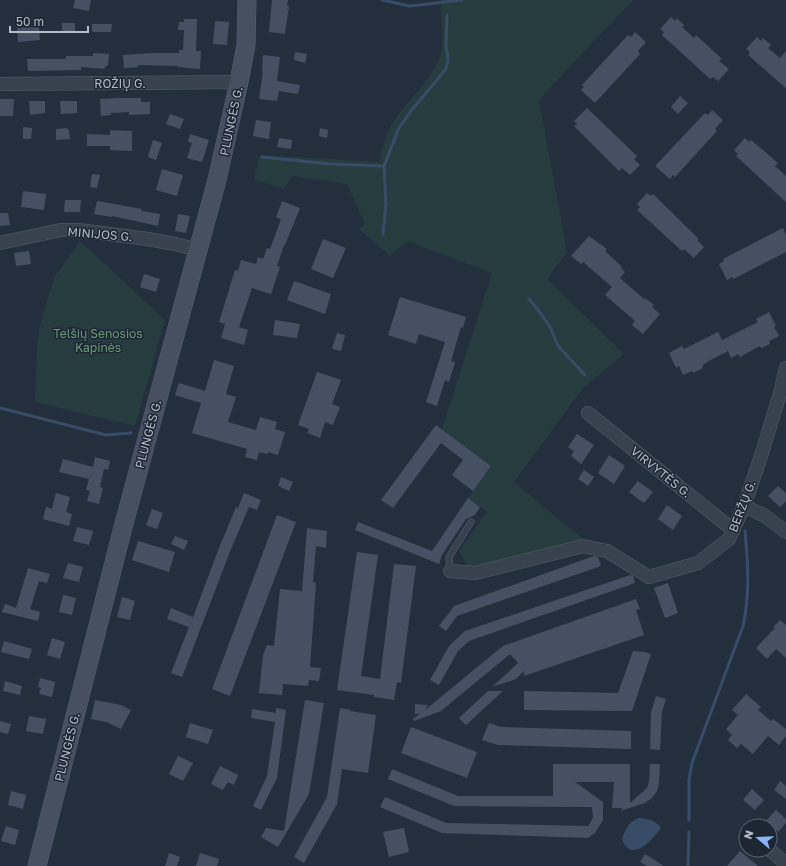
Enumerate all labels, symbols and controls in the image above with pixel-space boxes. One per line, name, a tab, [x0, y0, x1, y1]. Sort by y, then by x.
scale bar	[10, 8, 88, 34]
text: 50 m	[16, 14, 44, 29]
street label: ROŽIŲ G.	[94, 76, 146, 91]
street label: PLUNGĖS G.	[216, 85, 246, 157]
street label: MINIJOS G.	[67, 224, 133, 244]
park label: Telšių Senosios Kapinės	[53, 326, 143, 355]
street label: PLUNGĖS G.	[132, 398, 164, 470]
street label: VIRVYTĖS G.	[628, 443, 694, 501]
street label: BERŽŲ G.	[725, 478, 759, 534]
street label: PLUNGĖS G.	[51, 711, 83, 783]
north arrow	[738, 818, 778, 858]
text: N	[741, 829, 756, 841]

